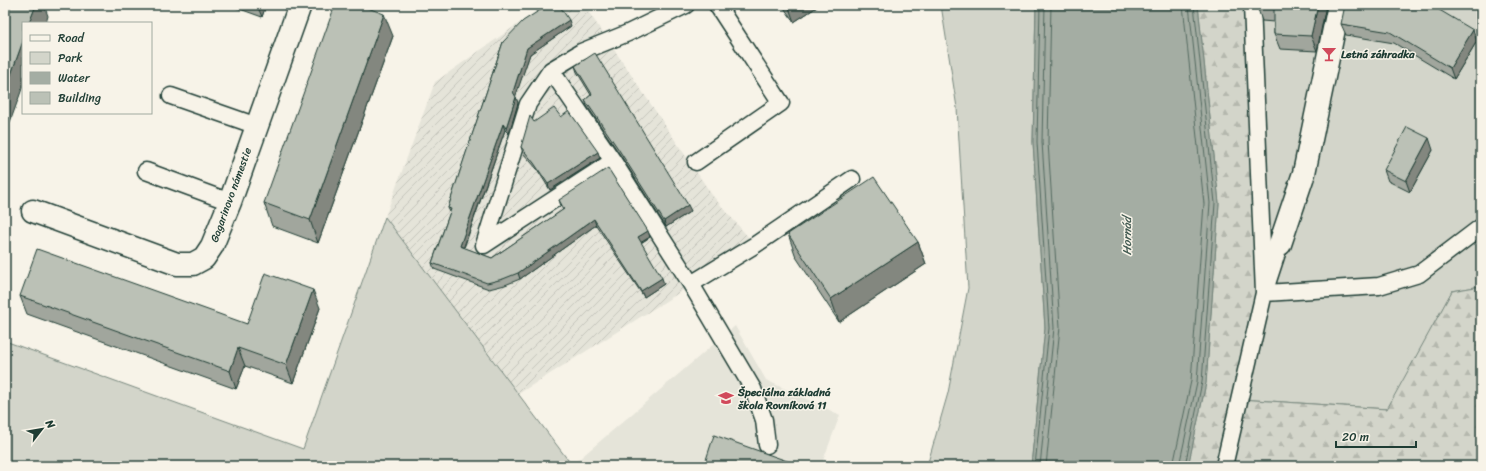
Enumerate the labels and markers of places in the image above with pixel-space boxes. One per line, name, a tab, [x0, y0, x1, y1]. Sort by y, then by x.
bar icon: Letná záhradka	[1320, 45, 1338, 63]
place label: Letná záhradka	[1341, 45, 1415, 64]
place label: Špeciálna základná škola Rovníková 11	[737, 383, 831, 415]
school or university icon: Špeciálna základná škola Rovníková 11	[717, 389, 735, 407]

